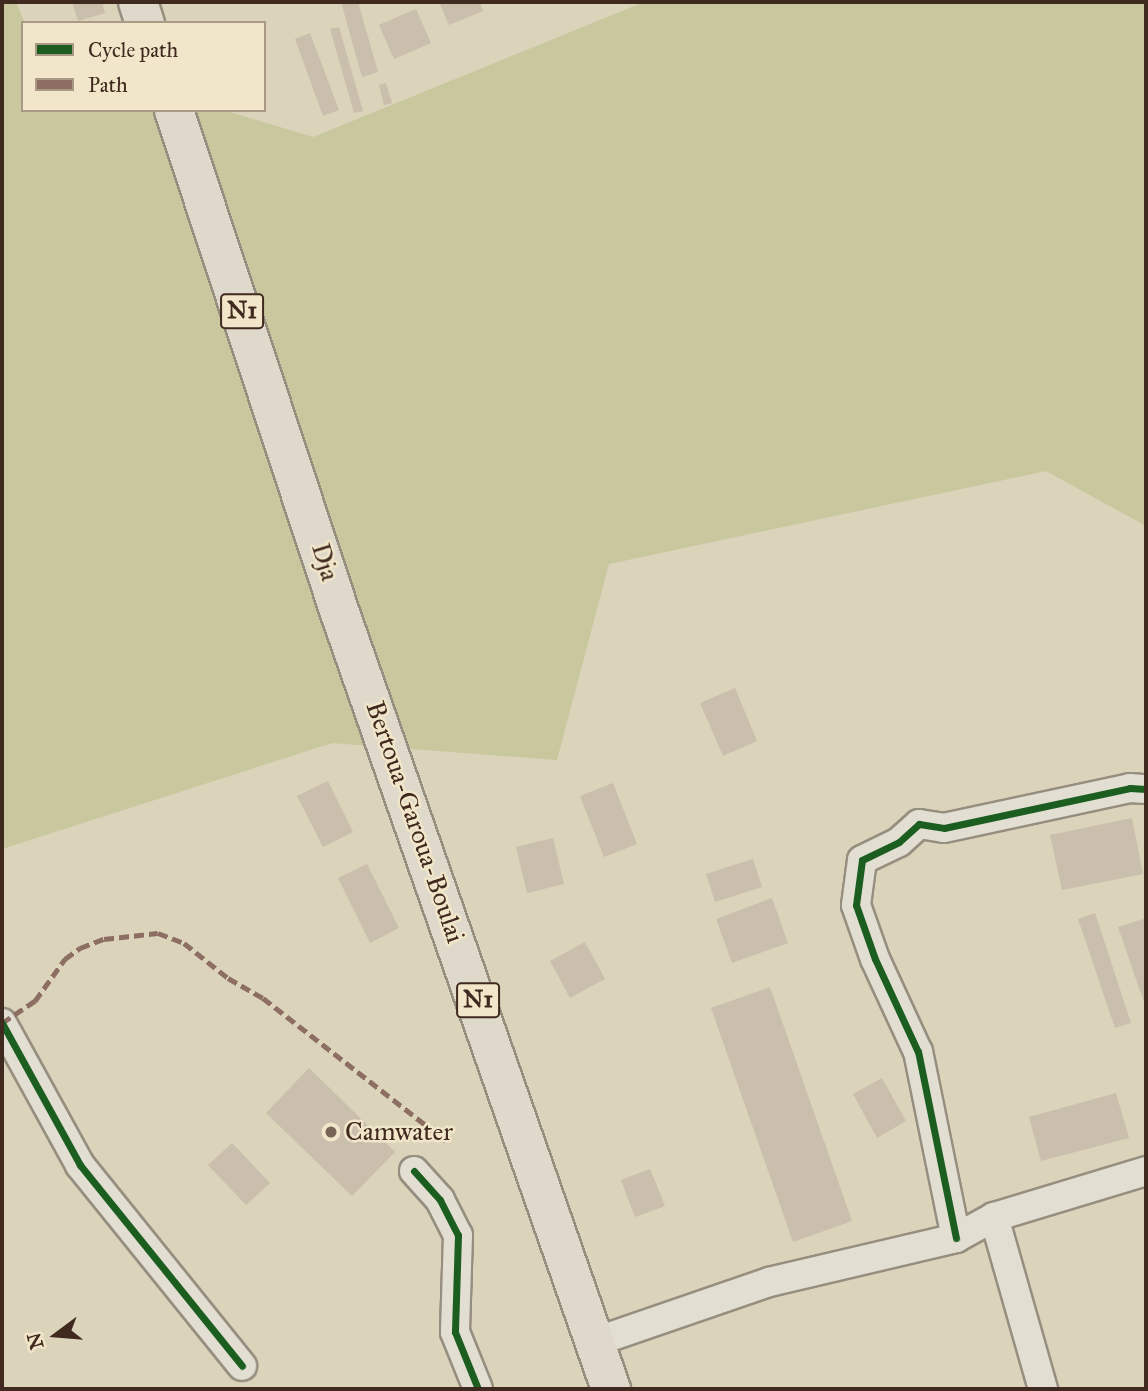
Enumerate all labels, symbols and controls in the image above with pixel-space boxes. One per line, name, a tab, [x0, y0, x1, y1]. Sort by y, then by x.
legend	[21, 21, 266, 112]
text: Cycle path	[88, 37, 178, 63]
text: Path	[88, 72, 128, 98]
road number: N1	[219, 290, 265, 332]
street label: Dja	[305, 539, 345, 585]
street label: Bertoua-Garoua-Boulai	[359, 697, 471, 947]
road number: N1	[455, 980, 501, 1020]
place label: Camwater	[345, 1116, 453, 1148]
marker: Camwater	[323, 1124, 339, 1140]
north arrow	[21, 1300, 91, 1370]
text: N	[22, 1330, 49, 1352]

